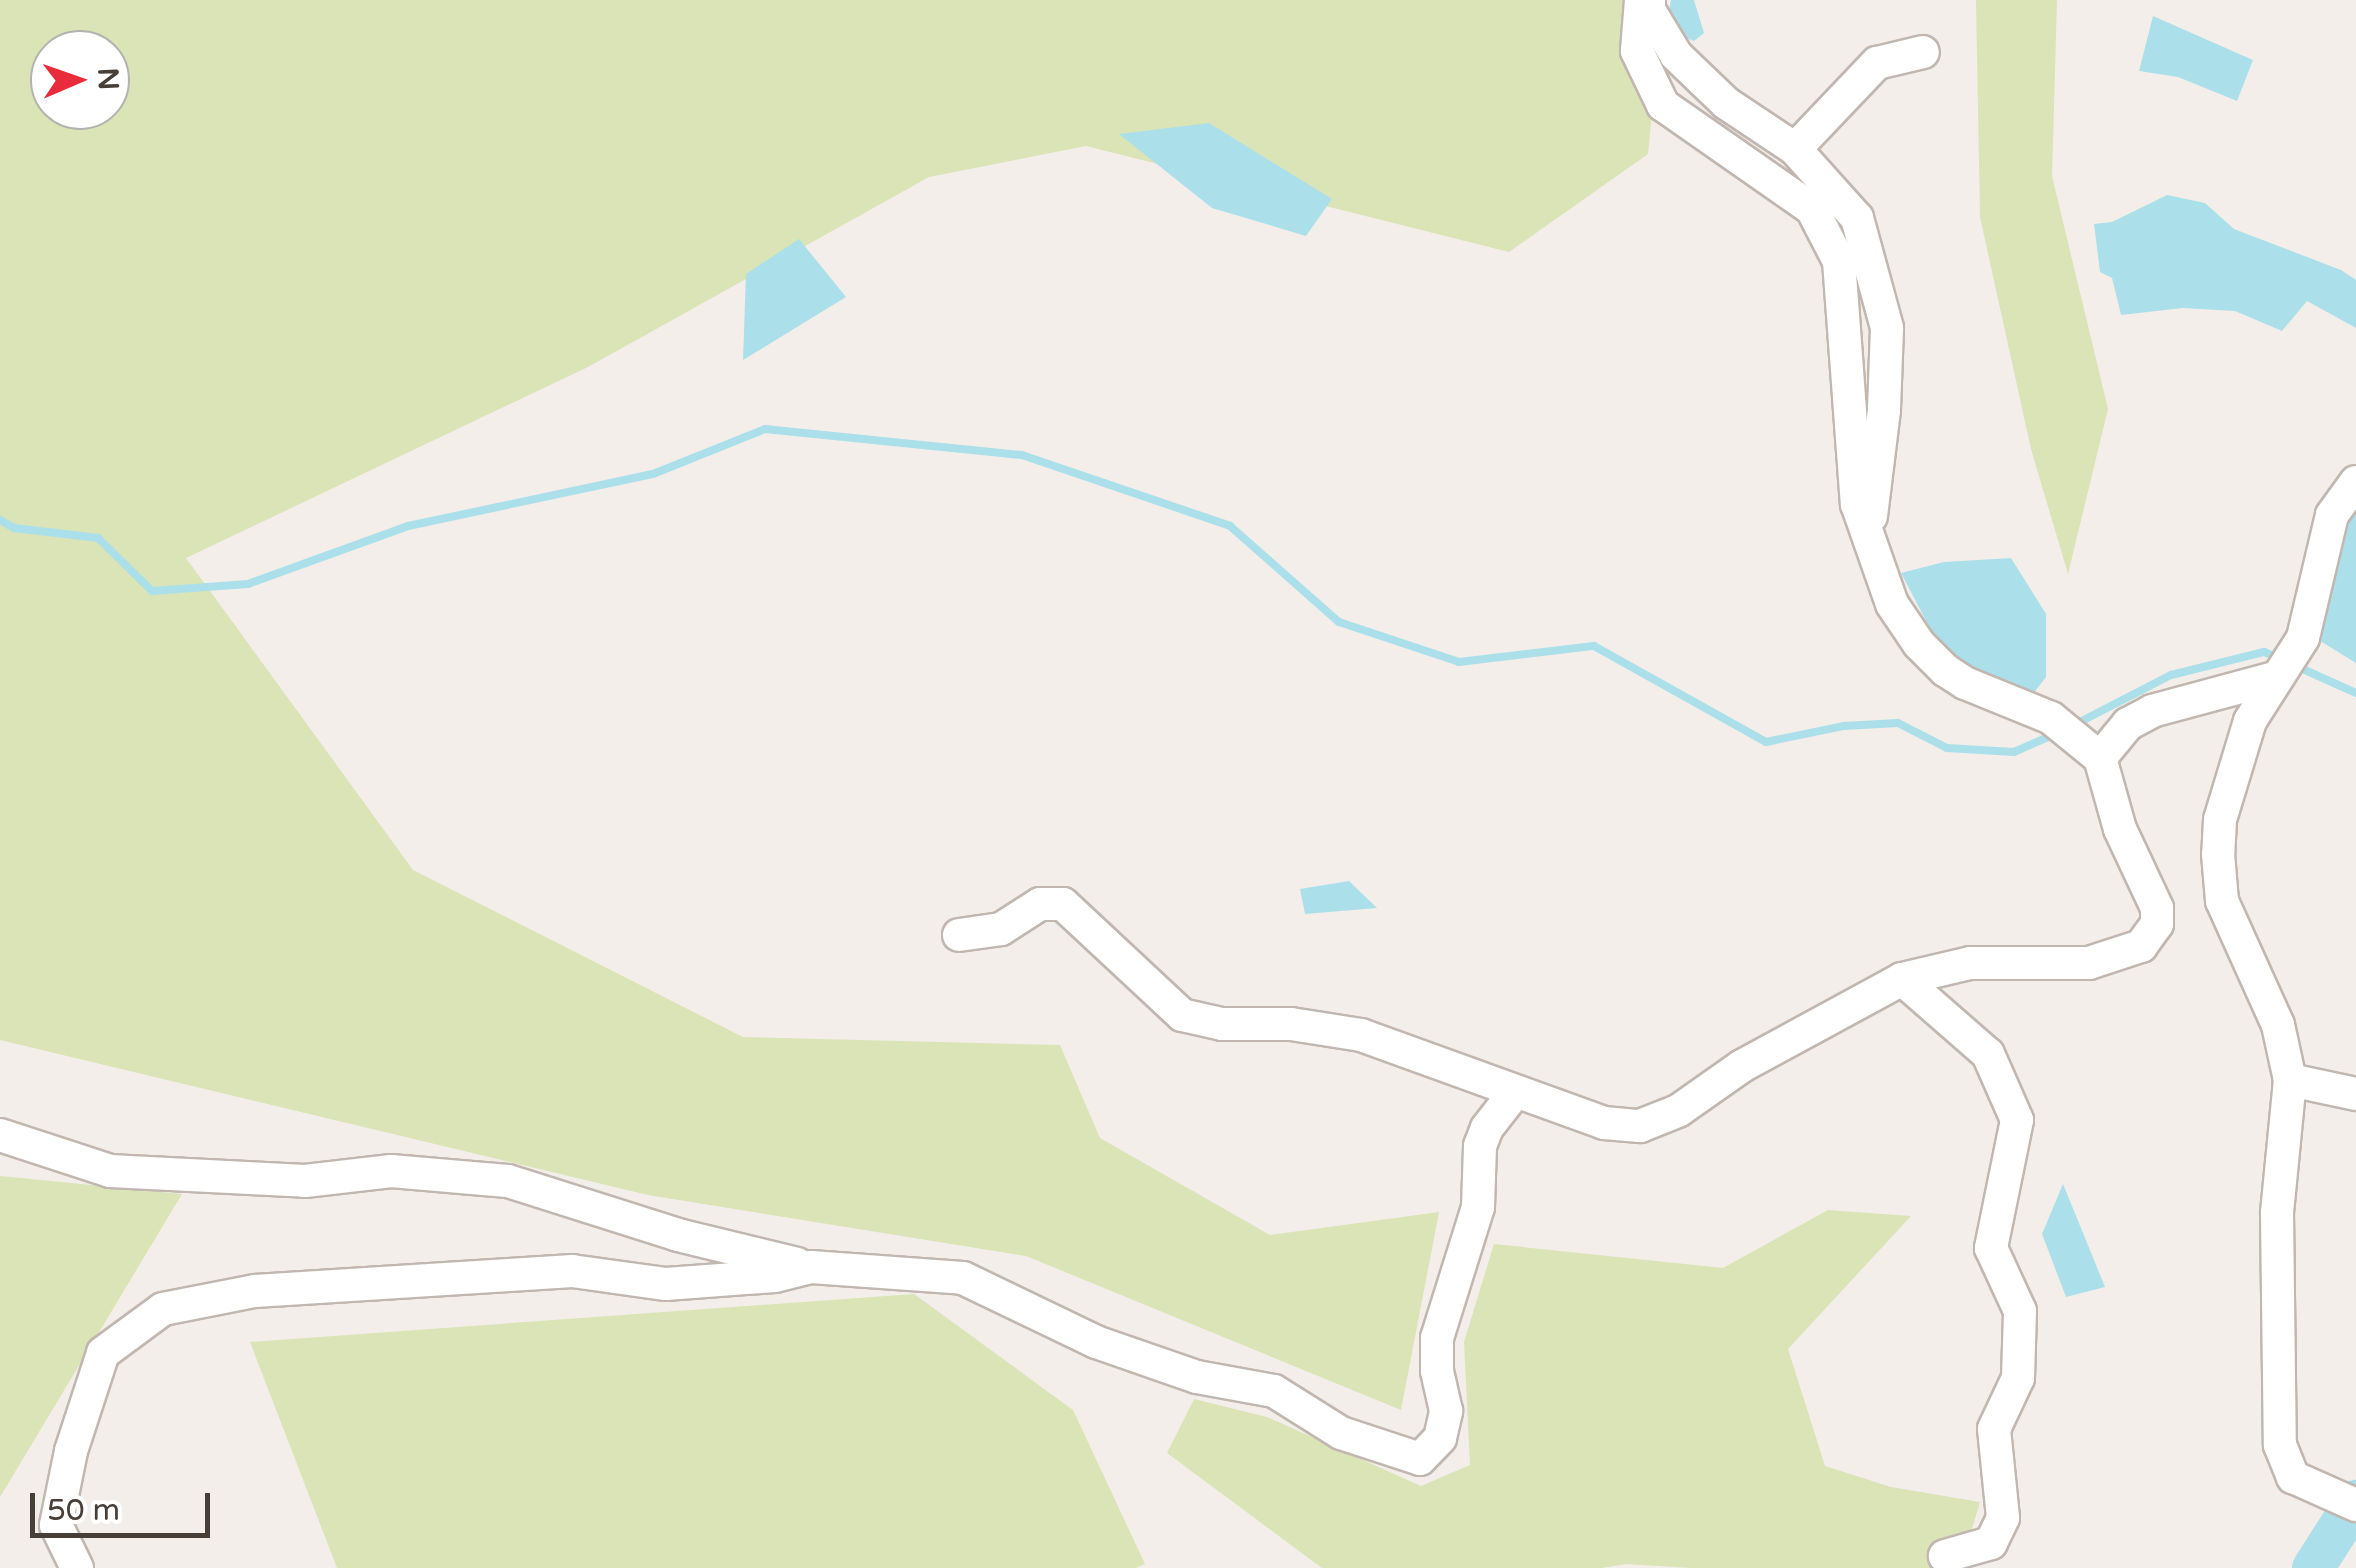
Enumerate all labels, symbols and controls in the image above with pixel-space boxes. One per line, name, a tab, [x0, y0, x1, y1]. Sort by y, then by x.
north arrow	[30, 30, 130, 130]
text: N	[91, 67, 125, 91]
scale bar	[35, 1473, 215, 1535]
text: 50 m	[47, 1492, 120, 1529]

